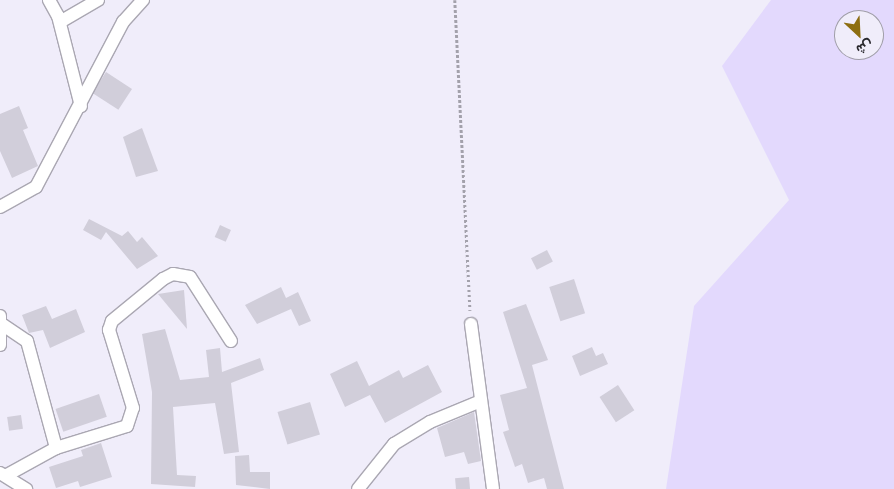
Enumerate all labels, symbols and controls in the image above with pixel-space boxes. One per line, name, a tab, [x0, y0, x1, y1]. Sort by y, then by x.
north arrow	[834, 10, 884, 60]
text: ش	[853, 35, 877, 60]

